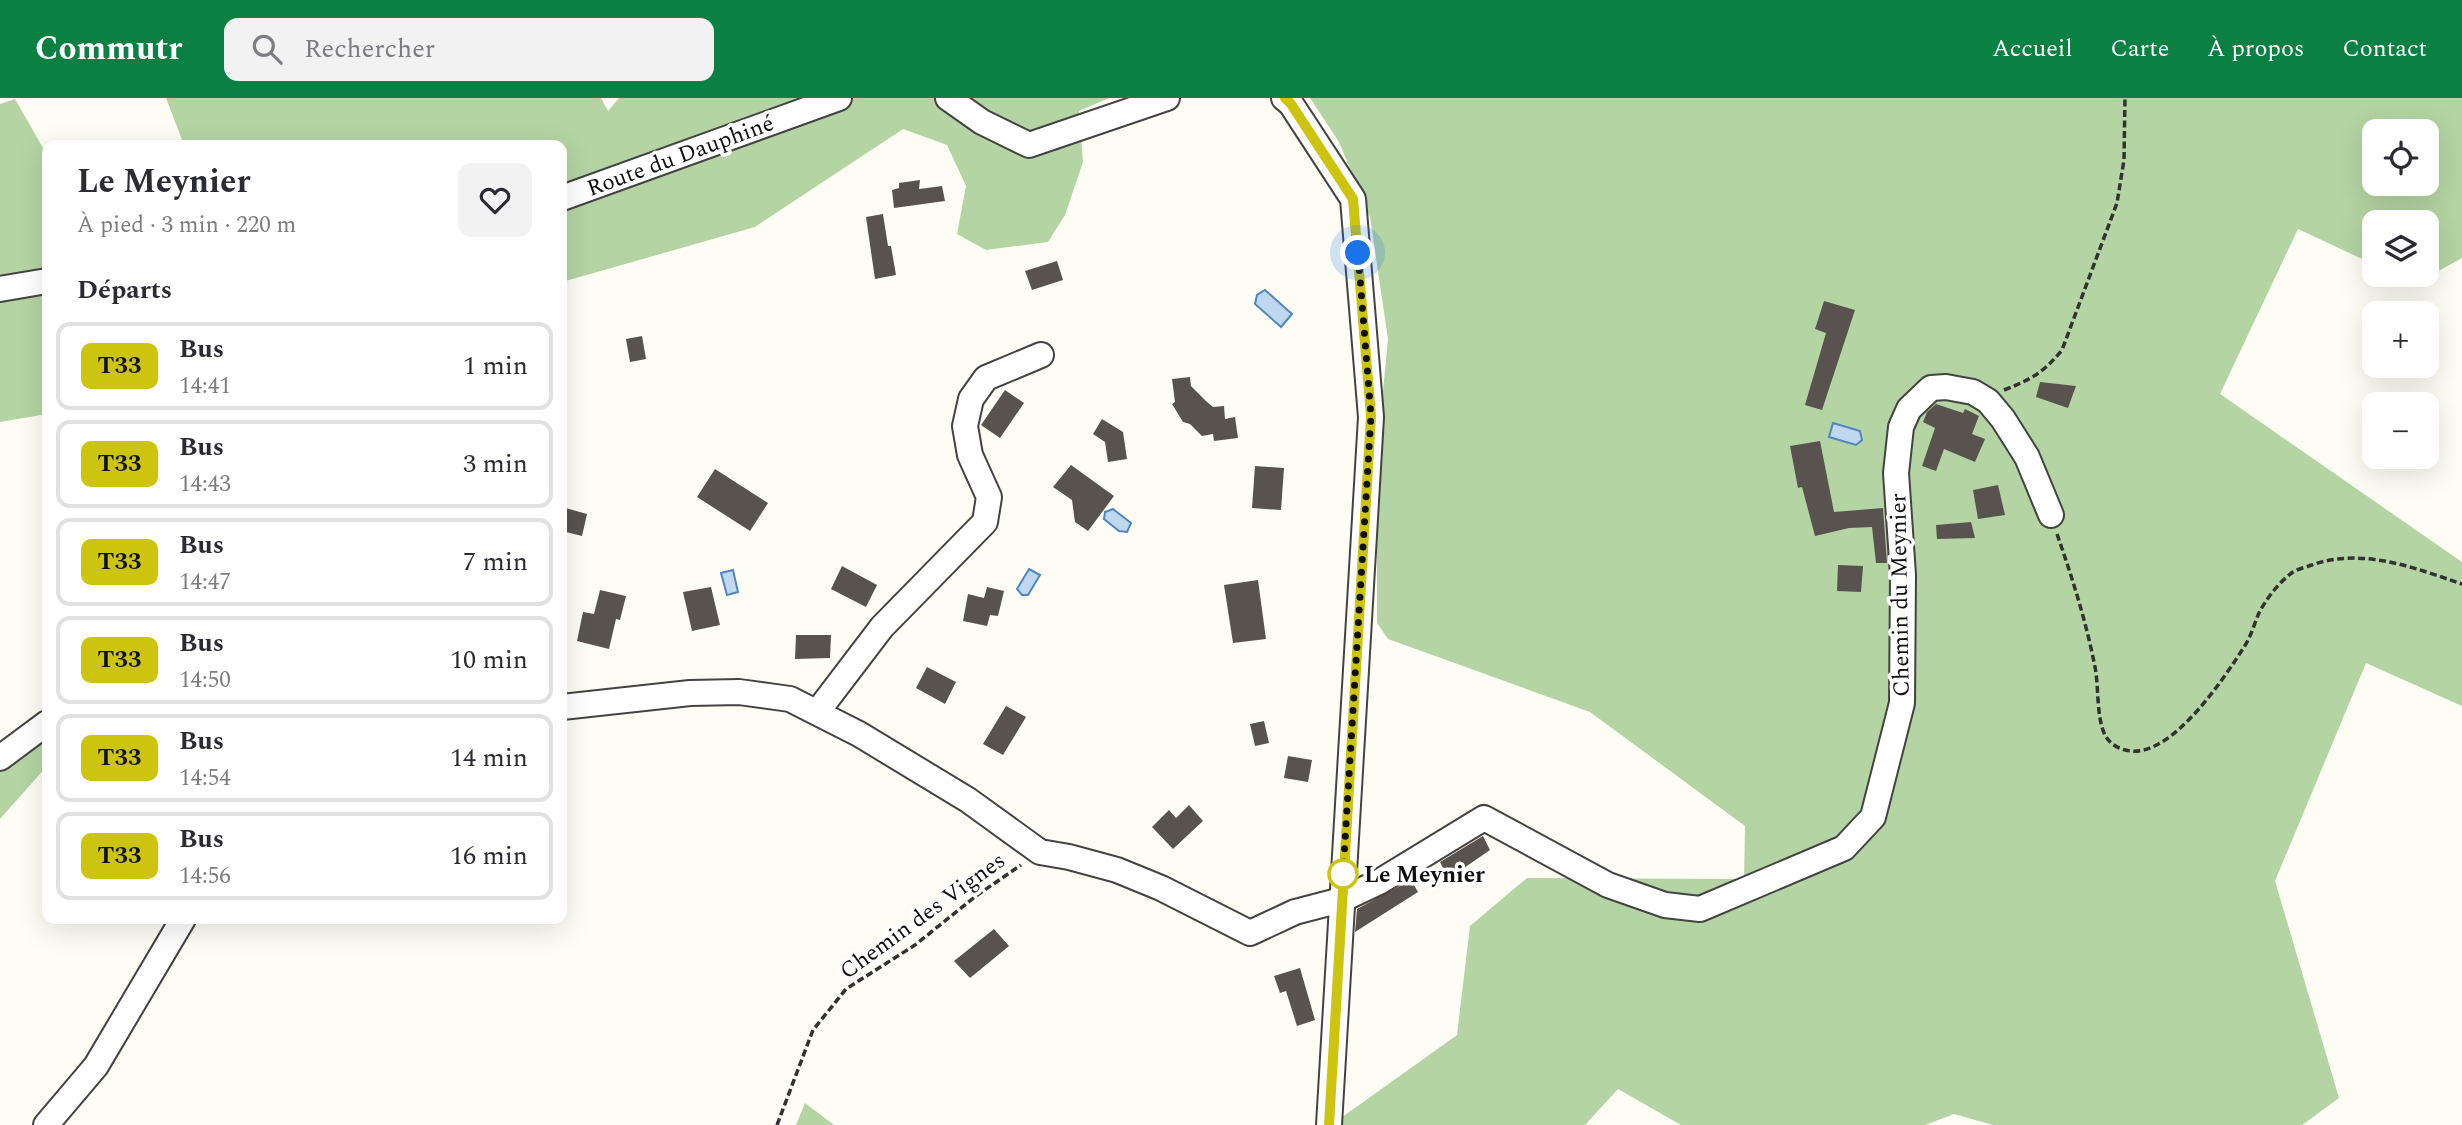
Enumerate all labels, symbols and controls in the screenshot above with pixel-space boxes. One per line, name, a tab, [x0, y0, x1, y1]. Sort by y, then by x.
search box	[224, 18, 714, 81]
text: Commutr	[35, 24, 182, 74]
text: Rechercher	[304, 29, 435, 69]
icon: search	[248, 30, 286, 68]
text: Accueil	[1992, 31, 2072, 67]
text: Carte	[2110, 31, 2169, 67]
text: À propos	[2207, 31, 2304, 67]
text: Contact	[2342, 31, 2427, 67]
street label: Route du Dauphiné	[582, 106, 779, 207]
map controls	[2362, 119, 2439, 469]
button: locate	[2362, 119, 2439, 196]
text: Le Meynier	[77, 157, 250, 207]
button: heart	[458, 163, 532, 237]
text: À pied · 3 min · 220 m	[77, 208, 296, 243]
button: layers	[2362, 210, 2439, 287]
your location	[1340, 235, 1375, 270]
text: Départs	[77, 270, 172, 310]
button: +	[2362, 301, 2439, 378]
text: Bus	[179, 329, 224, 369]
text: 1 min	[463, 346, 528, 386]
text: T33	[98, 348, 141, 384]
text: 14:41	[179, 369, 231, 404]
button: −	[2362, 392, 2439, 469]
text: Bus	[179, 427, 224, 467]
text: 3 min	[463, 444, 528, 484]
text: T33	[98, 446, 141, 482]
text: 14:43	[179, 467, 231, 502]
street label: Chemin du Meynier	[1881, 493, 1920, 697]
text: Bus	[179, 525, 224, 565]
text: 7 min	[463, 542, 528, 582]
text: T33	[98, 544, 141, 580]
text: 14:47	[179, 565, 231, 600]
text: Bus	[179, 623, 224, 663]
text: 10 min	[450, 640, 528, 680]
text: T33	[98, 642, 141, 678]
text: 14:50	[179, 663, 231, 698]
text: Bus	[179, 721, 224, 761]
text: 14 min	[450, 738, 528, 778]
text: T33	[98, 740, 141, 776]
text: 14:54	[179, 761, 231, 796]
text: Bus	[179, 819, 224, 859]
text: 16 min	[450, 836, 528, 876]
text: T33	[98, 838, 141, 874]
street label: Chemin des Vignes	[833, 844, 1013, 989]
place label: Le Meynier	[1364, 858, 1485, 893]
text: 14:56	[179, 859, 231, 894]
marker: Le Meynier	[1328, 859, 1358, 889]

